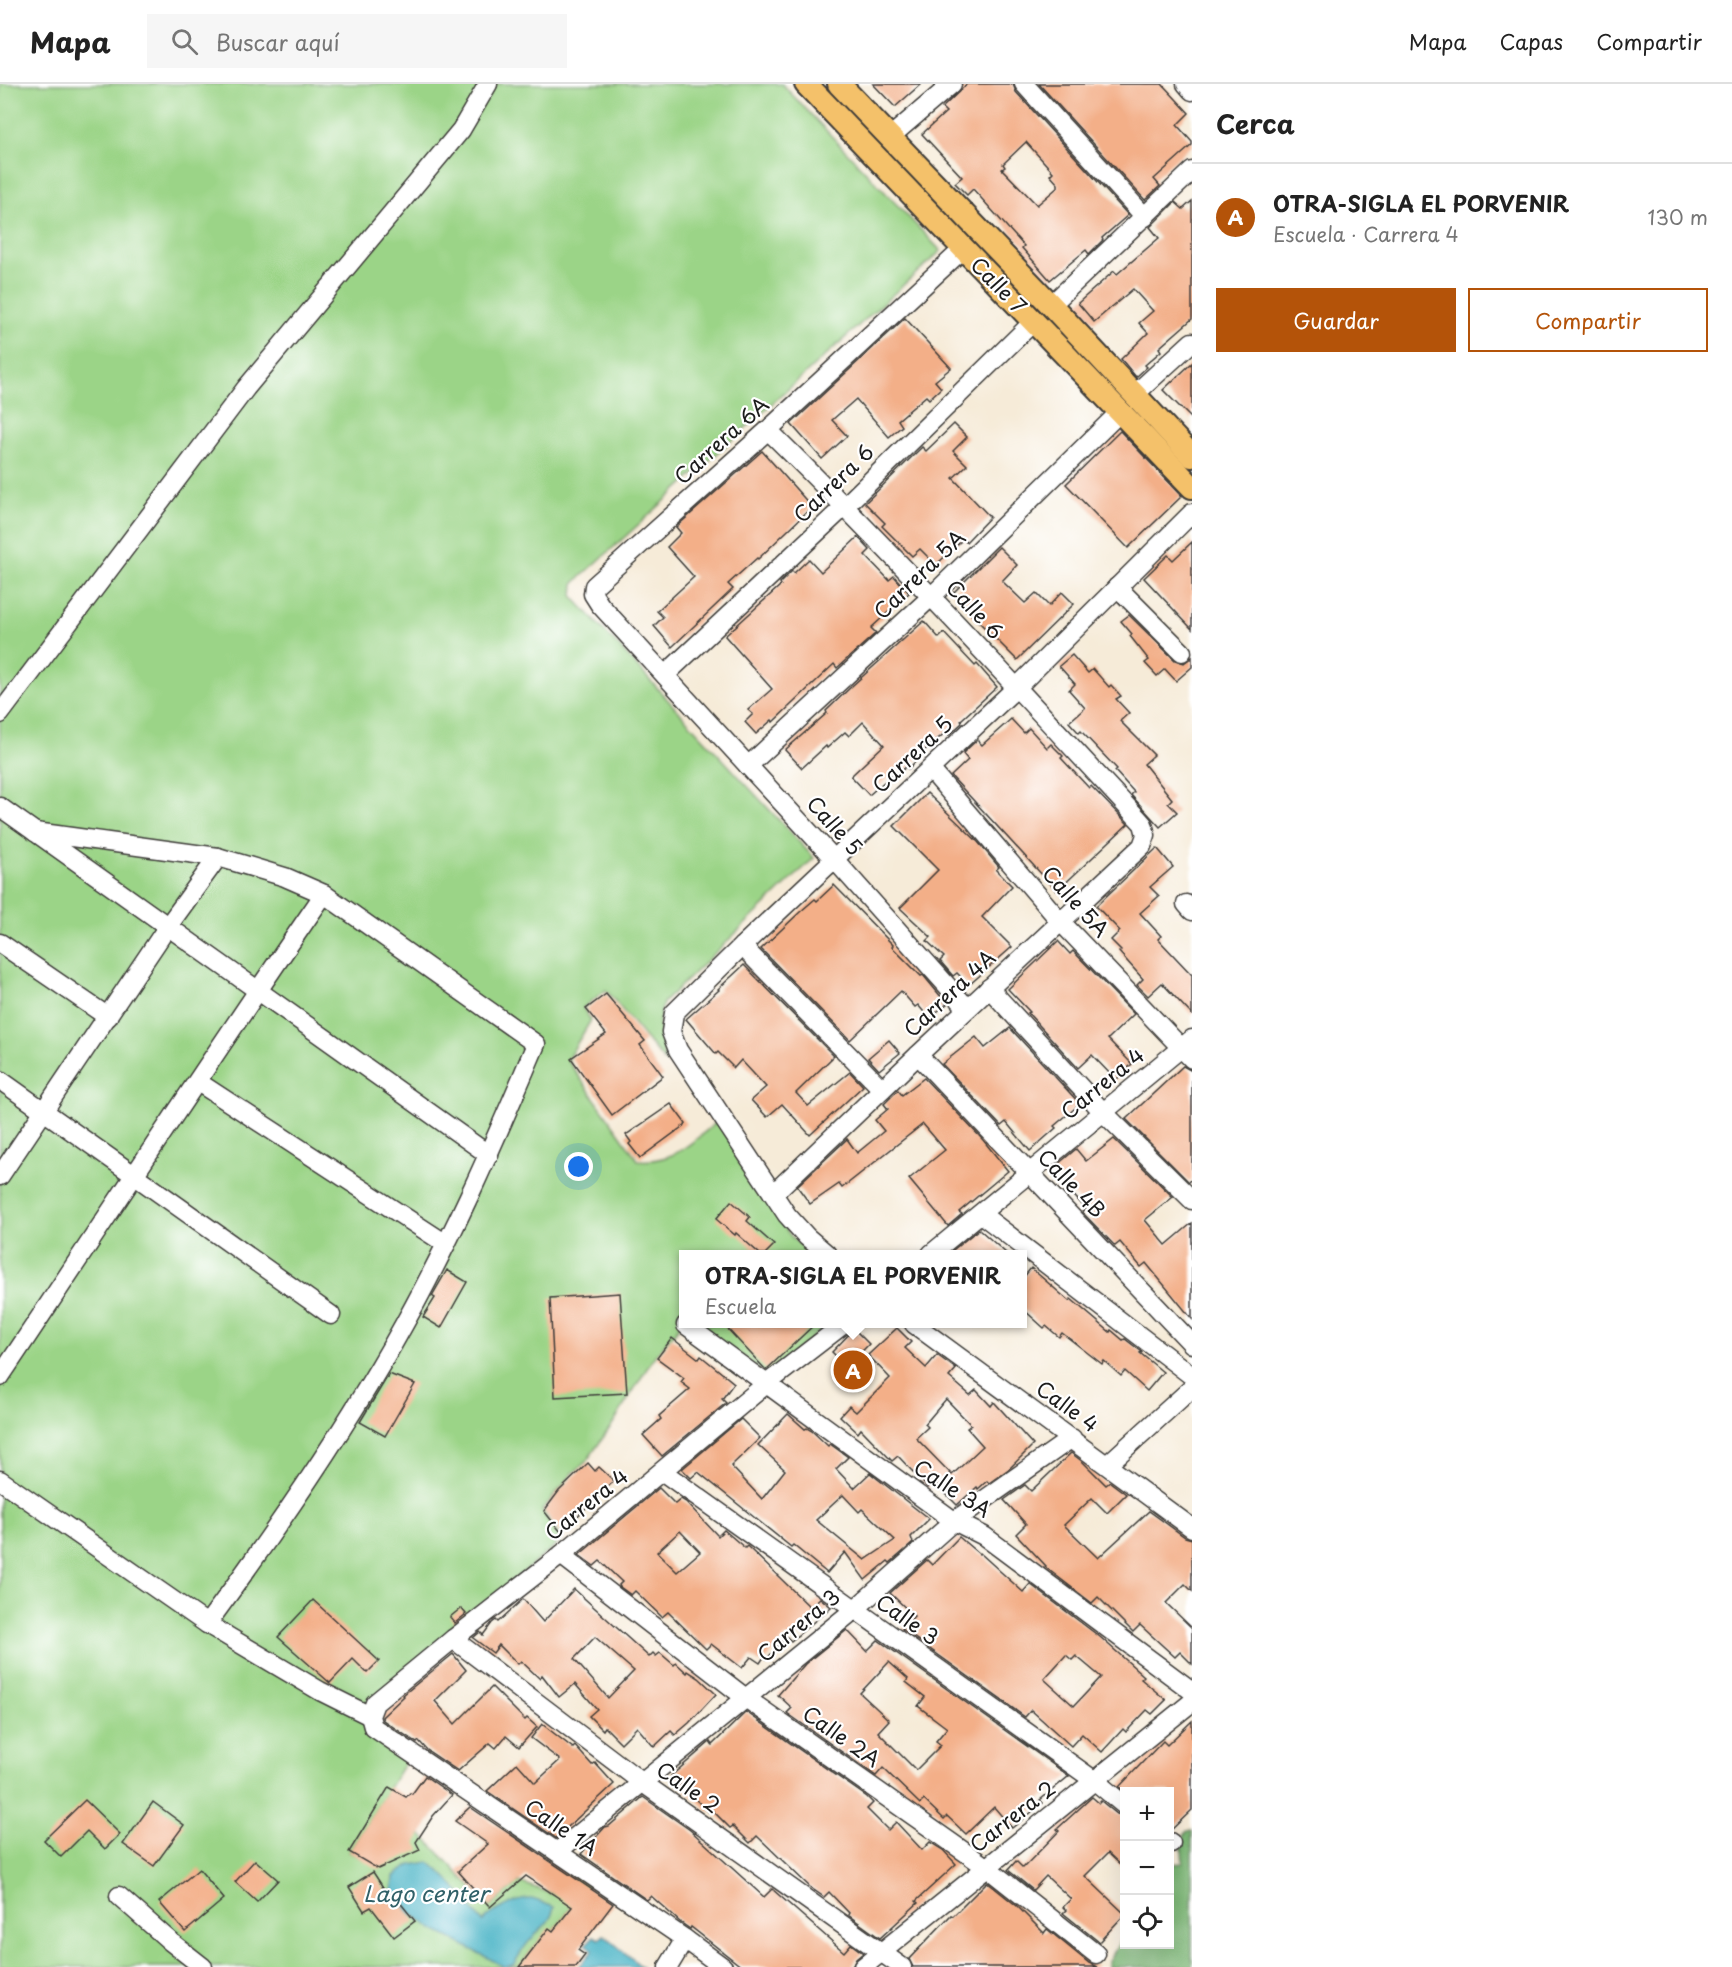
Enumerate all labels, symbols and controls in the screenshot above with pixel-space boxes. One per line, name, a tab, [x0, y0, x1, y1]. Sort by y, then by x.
search box	[147, 14, 567, 68]
text: Mapa	[30, 20, 111, 63]
icon: search	[168, 25, 201, 58]
text: Buscar aquí	[216, 25, 340, 58]
text: Mapa	[1409, 25, 1467, 57]
text: Capas	[1500, 25, 1563, 57]
text: Compartir	[1596, 25, 1702, 57]
text: Cerca	[1216, 104, 1295, 143]
text: OTRA-SIGLA EL PORVENIR	[1273, 186, 1570, 219]
text: A	[1228, 202, 1243, 232]
text: 130 m	[1648, 202, 1708, 232]
text: Escuela · Carrera 4	[1273, 219, 1459, 249]
street label: Calle 7	[964, 249, 1035, 321]
button: Guardar	[1216, 288, 1456, 352]
button: Compartir	[1468, 288, 1708, 352]
street label: Carrera 6A	[666, 388, 775, 491]
street label: Carrera 6	[785, 436, 880, 529]
street label: Carrera 5A	[865, 521, 972, 626]
street label: Calle 6	[939, 571, 1012, 646]
street label: Carrera 5	[864, 707, 959, 800]
street label: Calle 5	[800, 788, 871, 862]
street label: Calle 5A	[1035, 858, 1118, 944]
street label: Carrera 4A	[895, 941, 1002, 1044]
street label: Carrera 4	[1053, 1039, 1151, 1126]
street label: Calle 4B	[1031, 1141, 1114, 1224]
your location	[564, 1152, 593, 1181]
popup	[679, 1250, 1027, 1328]
text: OTRA-SIGLA EL PORVENIR	[705, 1258, 1001, 1291]
text: Escuela	[705, 1291, 776, 1321]
pin: A	[834, 1348, 872, 1392]
street label: Calle 4	[1030, 1372, 1106, 1439]
street label: Calle 3A	[908, 1450, 998, 1524]
street label: Carrera 4	[537, 1460, 635, 1547]
street label: Carrera 3	[749, 1580, 846, 1669]
street label: Calle 3	[870, 1585, 946, 1652]
street label: Calle 2A	[797, 1697, 888, 1774]
street label: Calle 2	[650, 1753, 728, 1820]
street label: Carrera 2	[962, 1772, 1062, 1859]
map controls	[1120, 1787, 1174, 1949]
button: +	[1120, 1787, 1174, 1841]
street label: Calle 1A	[519, 1790, 605, 1863]
button: −	[1120, 1841, 1174, 1895]
water label: Lago center	[363, 1876, 491, 1909]
button: locate	[1120, 1895, 1174, 1949]

